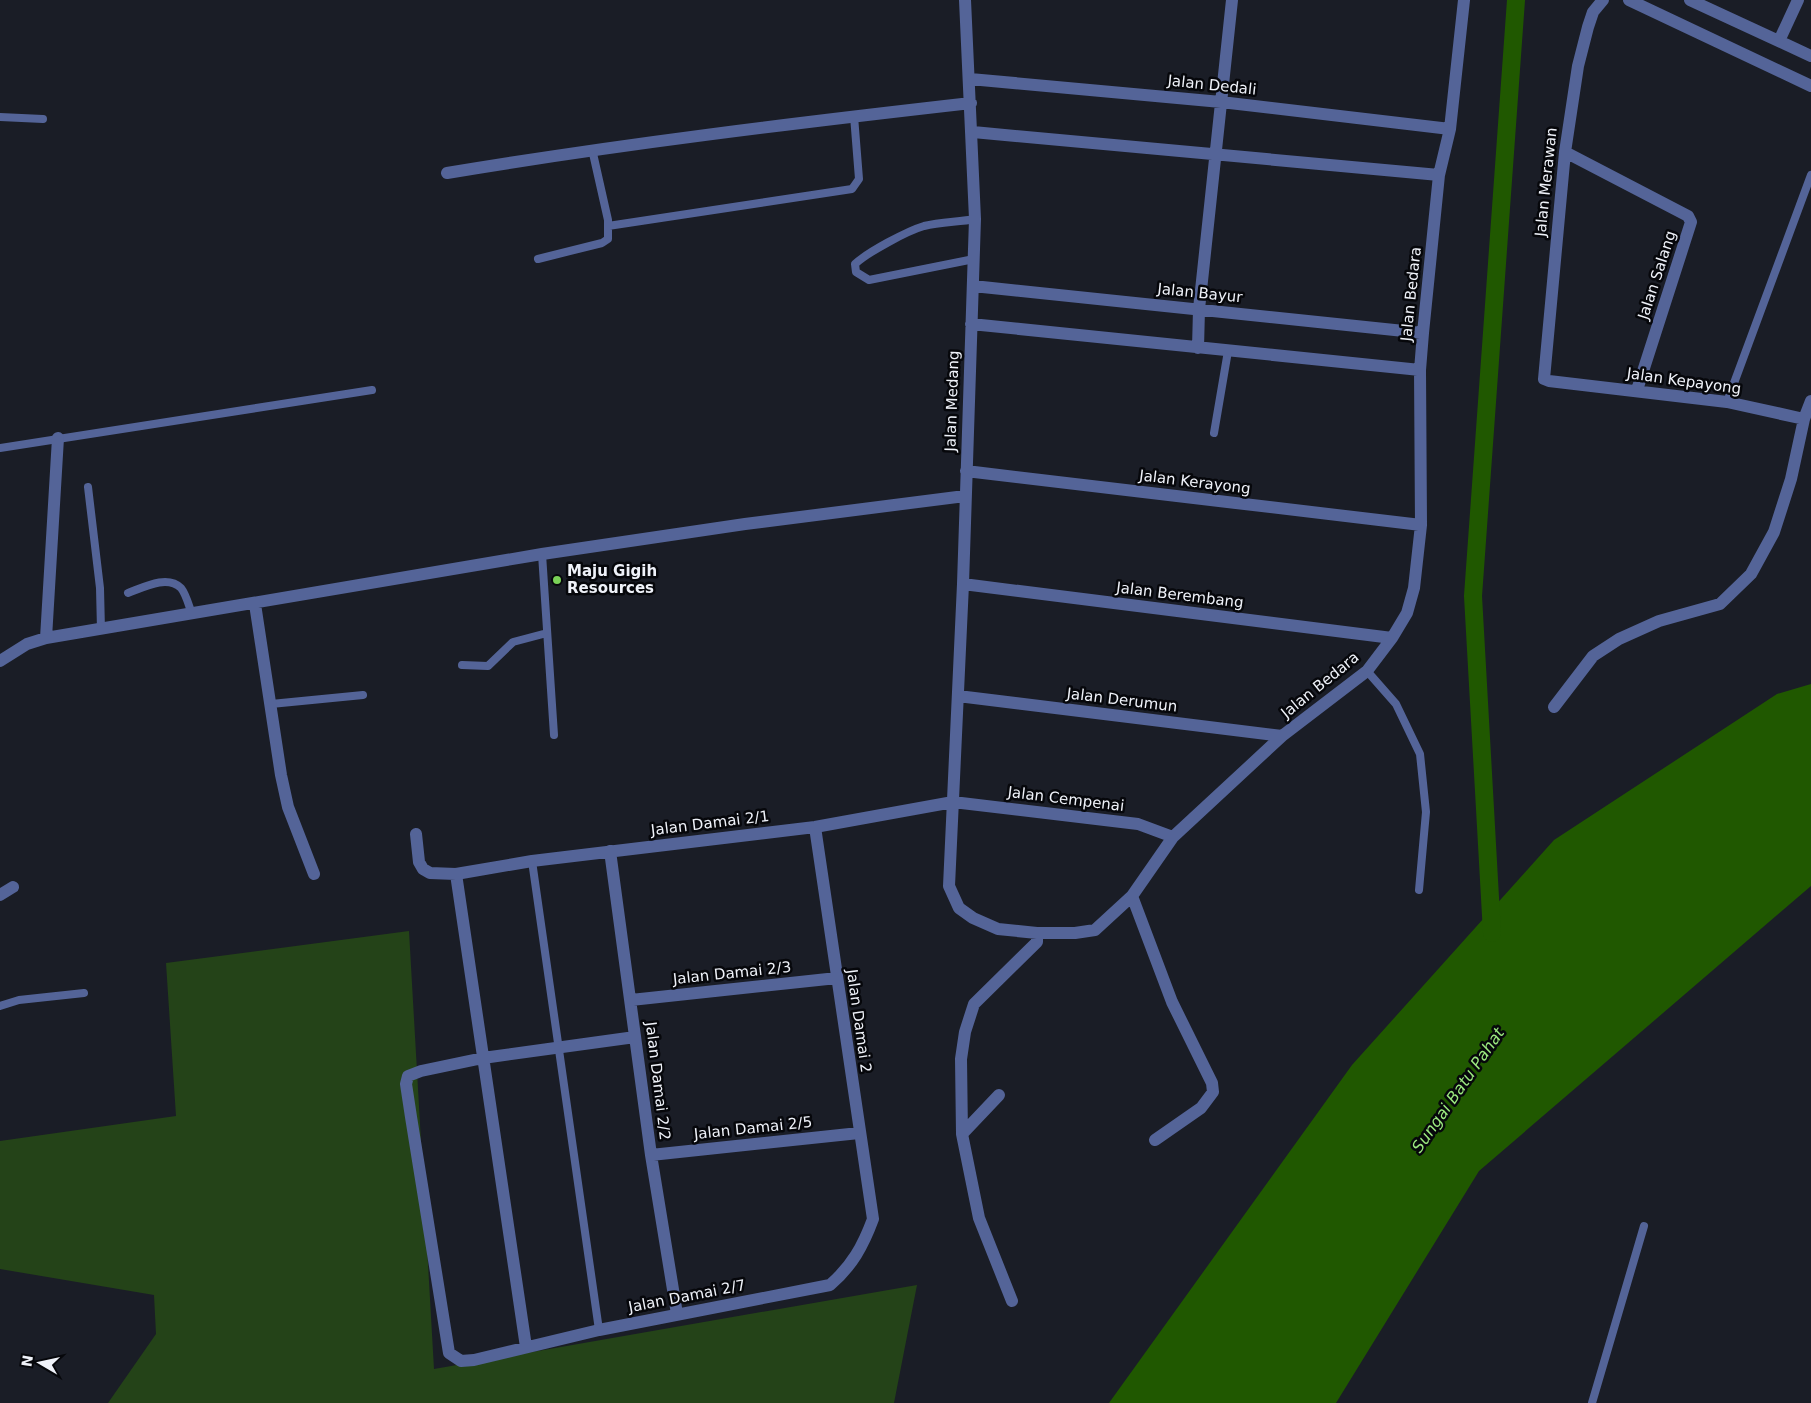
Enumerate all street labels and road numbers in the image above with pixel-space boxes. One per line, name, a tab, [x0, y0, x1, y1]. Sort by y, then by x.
street label: Jalan Dedali	[1166, 71, 1257, 99]
street label: Jalan Merawan	[1531, 126, 1561, 239]
street label: Jalan Salang	[1634, 228, 1680, 323]
street label: Jalan Bedara	[1397, 246, 1425, 343]
street label: Jalan Bayur	[1156, 279, 1244, 306]
street label: Jalan Medang	[941, 350, 963, 453]
street label: Jalan Kepayong	[1625, 364, 1742, 398]
street label: Jalan Kerayong	[1137, 466, 1252, 498]
street label: Jalan Berembang	[1114, 578, 1245, 612]
street label: Jalan Bedara	[1277, 648, 1363, 722]
street label: Jalan Derumun	[1065, 684, 1178, 716]
street label: Jalan Cempenai	[1006, 783, 1125, 815]
street label: Jalan Damai 2/1	[649, 807, 770, 839]
street label: Jalan Damai 2/3	[671, 958, 792, 988]
street label: Jalan Damai 2	[843, 967, 875, 1074]
street label: Jalan Damai 2/2	[642, 1020, 674, 1141]
street label: Jalan Damai 2/5	[692, 1113, 813, 1143]
street label: Jalan Damai 2/7	[626, 1276, 747, 1316]

